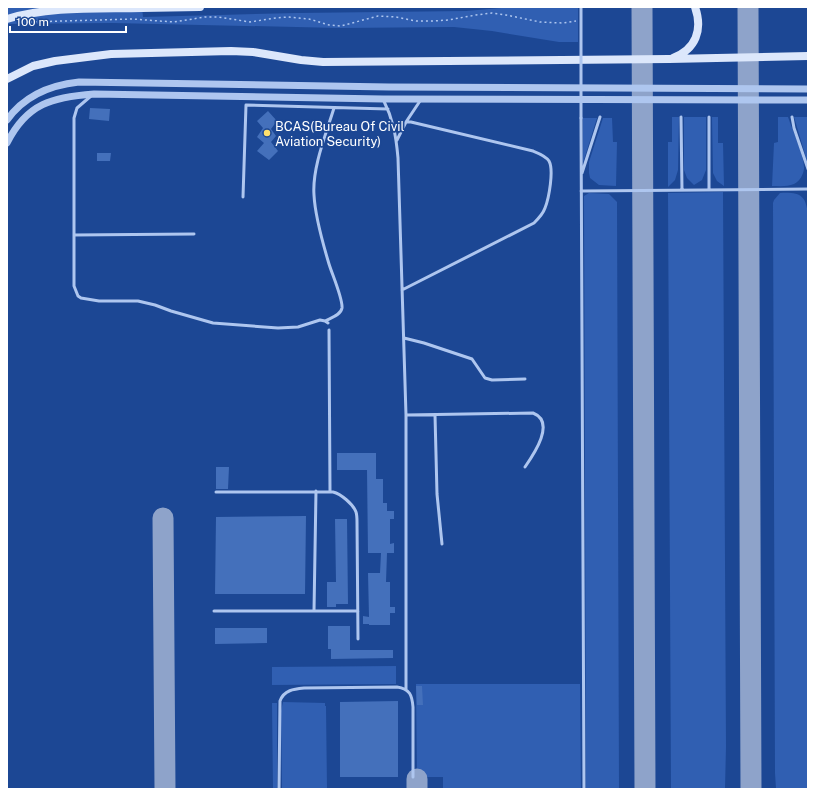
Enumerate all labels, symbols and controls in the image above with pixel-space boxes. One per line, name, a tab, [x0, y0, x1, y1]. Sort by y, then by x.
scale bar	[10, 8, 126, 34]
text: 100 m	[16, 15, 49, 29]
place label: BCAS(Bureau Of Civil Aviation Security)	[275, 119, 405, 149]
marker: BCAS(Bureau Of Civil Aviation Security)	[262, 128, 272, 138]

